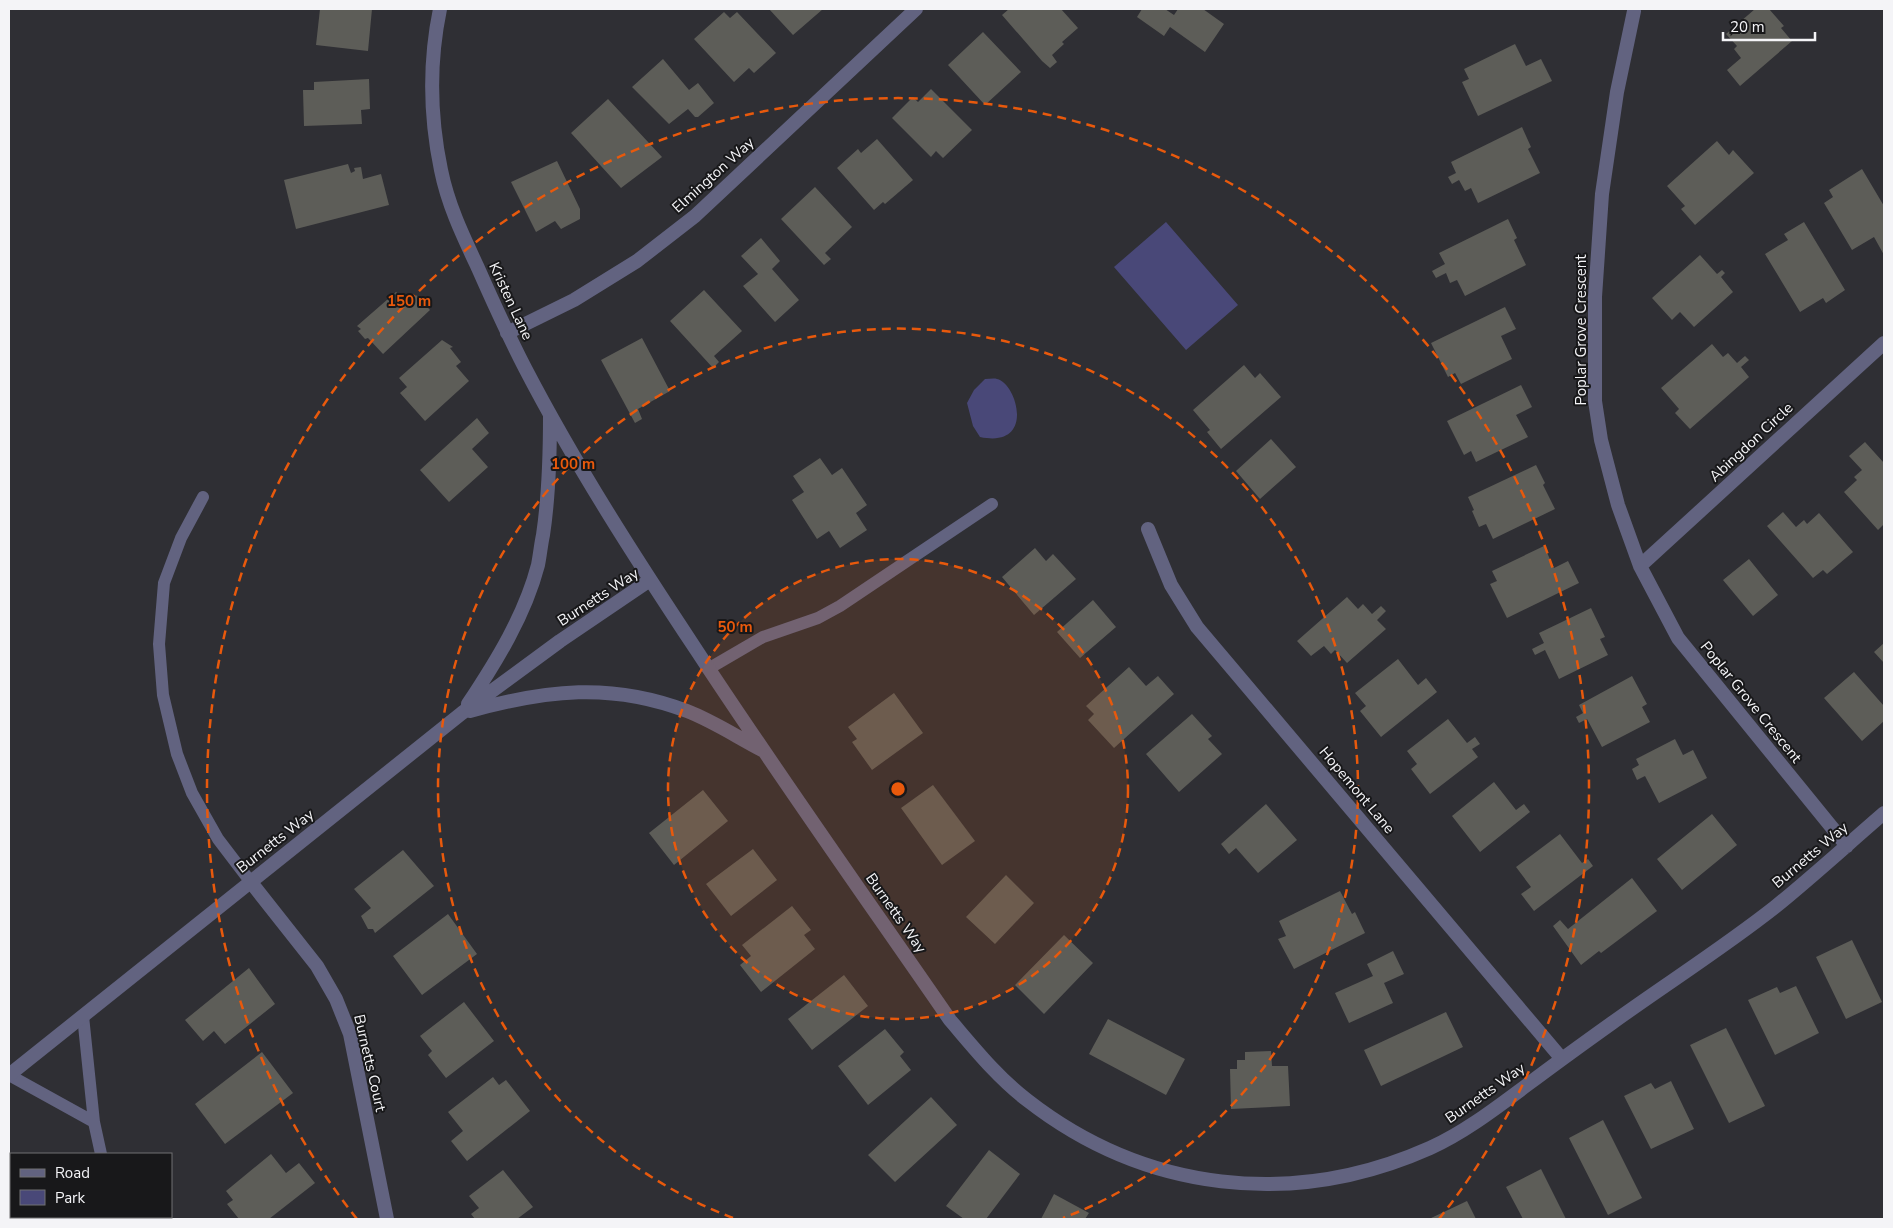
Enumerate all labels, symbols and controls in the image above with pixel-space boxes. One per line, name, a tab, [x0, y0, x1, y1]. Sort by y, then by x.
scale bar	[1723, 10, 1816, 42]
text: 20 m	[1730, 17, 1765, 37]
street label: Elmington Way	[668, 133, 759, 217]
street label: Poplar Grove Crescent	[1571, 254, 1591, 405]
street label: Kristen Lane	[484, 259, 538, 343]
text: 150 m	[387, 291, 431, 311]
street label: Abingdon Circle	[1705, 398, 1797, 486]
text: 100 m	[551, 454, 595, 474]
street label: Burnetts Way	[554, 563, 643, 631]
text: 50 m	[717, 617, 753, 637]
street label: Poplar Grove Crescent	[1696, 637, 1807, 767]
street label: Hopemont Lane	[1315, 742, 1399, 838]
centre of rings	[889, 780, 907, 798]
street label: Burnetts Way	[232, 804, 318, 878]
street label: Burnetts Way	[1768, 817, 1852, 893]
street label: Burnetts Way	[861, 869, 931, 957]
street label: Burnetts Court	[349, 1012, 391, 1114]
street label: Burnetts Way	[1441, 1058, 1529, 1128]
legend	[10, 1153, 172, 1218]
text: Road	[55, 1163, 90, 1183]
text: Park	[55, 1188, 85, 1208]

